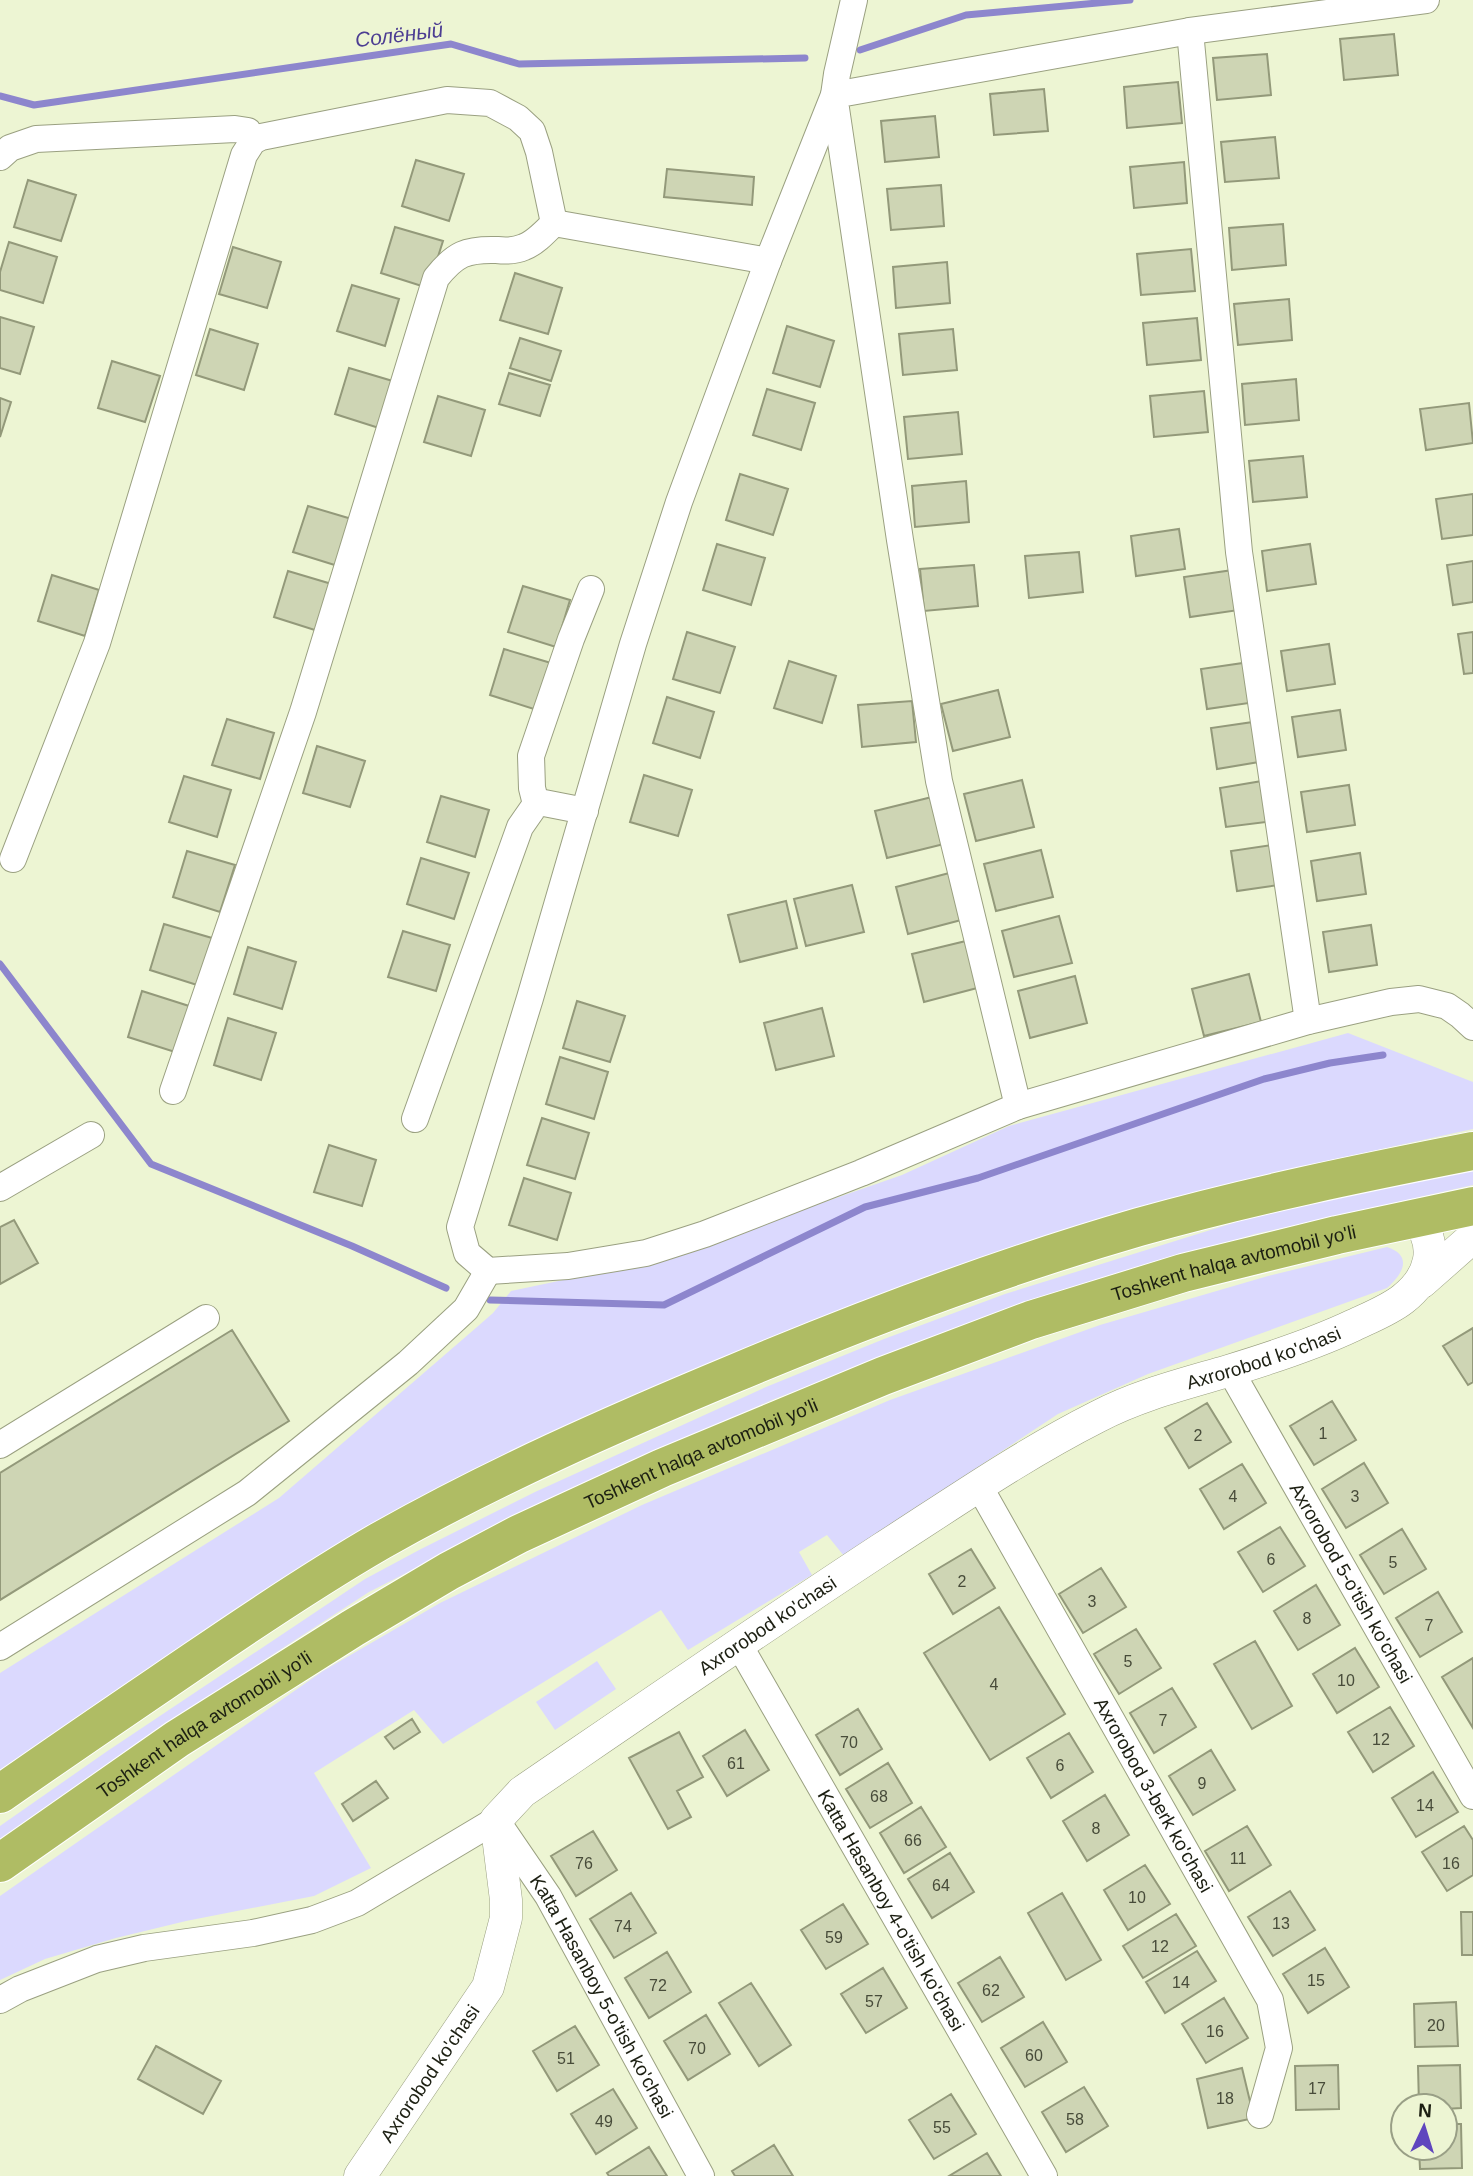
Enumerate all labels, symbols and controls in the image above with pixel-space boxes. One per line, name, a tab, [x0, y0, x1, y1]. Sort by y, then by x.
water label: Солёный	[354, 18, 445, 51]
street label: Toshkent halqa avtomobil yo'li	[1109, 1221, 1358, 1305]
street label: Axrorobod ko'chasi	[1184, 1322, 1344, 1393]
street label: Toshkent halqa avtomobil yo'li	[581, 1394, 821, 1513]
house number: 1	[1319, 1425, 1328, 1442]
house number: 2	[1194, 1427, 1203, 1444]
street label: Axrorobod 5-o'tish ko'chasi	[1286, 1479, 1416, 1687]
house number: 4	[1229, 1488, 1238, 1505]
house number: 3	[1351, 1488, 1360, 1505]
house number: 6	[1267, 1551, 1276, 1568]
house number: 5	[1389, 1554, 1398, 1571]
street label: Axrorobod ko'chasi	[695, 1572, 840, 1679]
house number: 2	[958, 1573, 967, 1590]
house number: 3	[1088, 1593, 1097, 1610]
house number: 8	[1303, 1610, 1312, 1627]
house number: 7	[1425, 1617, 1434, 1634]
street label: Toshkent halqa avtomobil yo'li	[93, 1647, 316, 1803]
house number: 5	[1124, 1653, 1133, 1670]
house number: 10	[1337, 1672, 1355, 1689]
house number: 4	[990, 1676, 999, 1693]
street label: Axrorobod 3-berk ko'chasi	[1090, 1694, 1217, 1896]
house number: 7	[1159, 1712, 1168, 1729]
house number: 12	[1372, 1731, 1390, 1748]
house number: 70	[840, 1734, 858, 1751]
house number: 61	[727, 1755, 745, 1772]
house number: 6	[1056, 1757, 1065, 1774]
house number: 9	[1198, 1775, 1207, 1792]
street label: Katta Hasanboy 4-o'tish ko'chasi	[813, 1786, 968, 2035]
house number: 68	[870, 1788, 888, 1805]
house number: 14	[1416, 1797, 1434, 1814]
house number: 8	[1092, 1820, 1101, 1837]
house number: 66	[904, 1832, 922, 1849]
house number: 11	[1230, 1850, 1246, 1867]
house number: 76	[575, 1855, 593, 1872]
house number: 16	[1442, 1855, 1460, 1872]
street label: Katta Hasanboy 5-o'tish ko'chasi	[526, 1871, 677, 2122]
house number: 64	[932, 1877, 950, 1894]
house number: 10	[1128, 1889, 1146, 1906]
house number: 13	[1272, 1915, 1290, 1932]
house number: 74	[614, 1918, 632, 1935]
house number: 59	[825, 1929, 843, 1946]
house number: 12	[1151, 1938, 1169, 1955]
house number: 15	[1307, 1972, 1325, 1989]
house number: 14	[1172, 1974, 1190, 1991]
house number: 72	[649, 1977, 667, 1994]
house number: 62	[982, 1982, 1000, 1999]
house number: 57	[865, 1993, 883, 2010]
street label: Axrorobod ko'chasi	[376, 2001, 484, 2146]
house number: 20	[1427, 2017, 1445, 2034]
house number: 16	[1206, 2023, 1224, 2040]
house number: 70	[688, 2040, 706, 2057]
house number: 60	[1025, 2047, 1043, 2064]
house number: 51	[557, 2050, 575, 2067]
house number: 17	[1308, 2080, 1326, 2097]
house number: 18	[1216, 2090, 1234, 2107]
north arrow	[1389, 2092, 1459, 2162]
text: N	[1418, 2100, 1433, 2121]
house number: 58	[1066, 2111, 1084, 2128]
house number: 49	[595, 2113, 613, 2130]
house number: 55	[933, 2119, 951, 2136]

